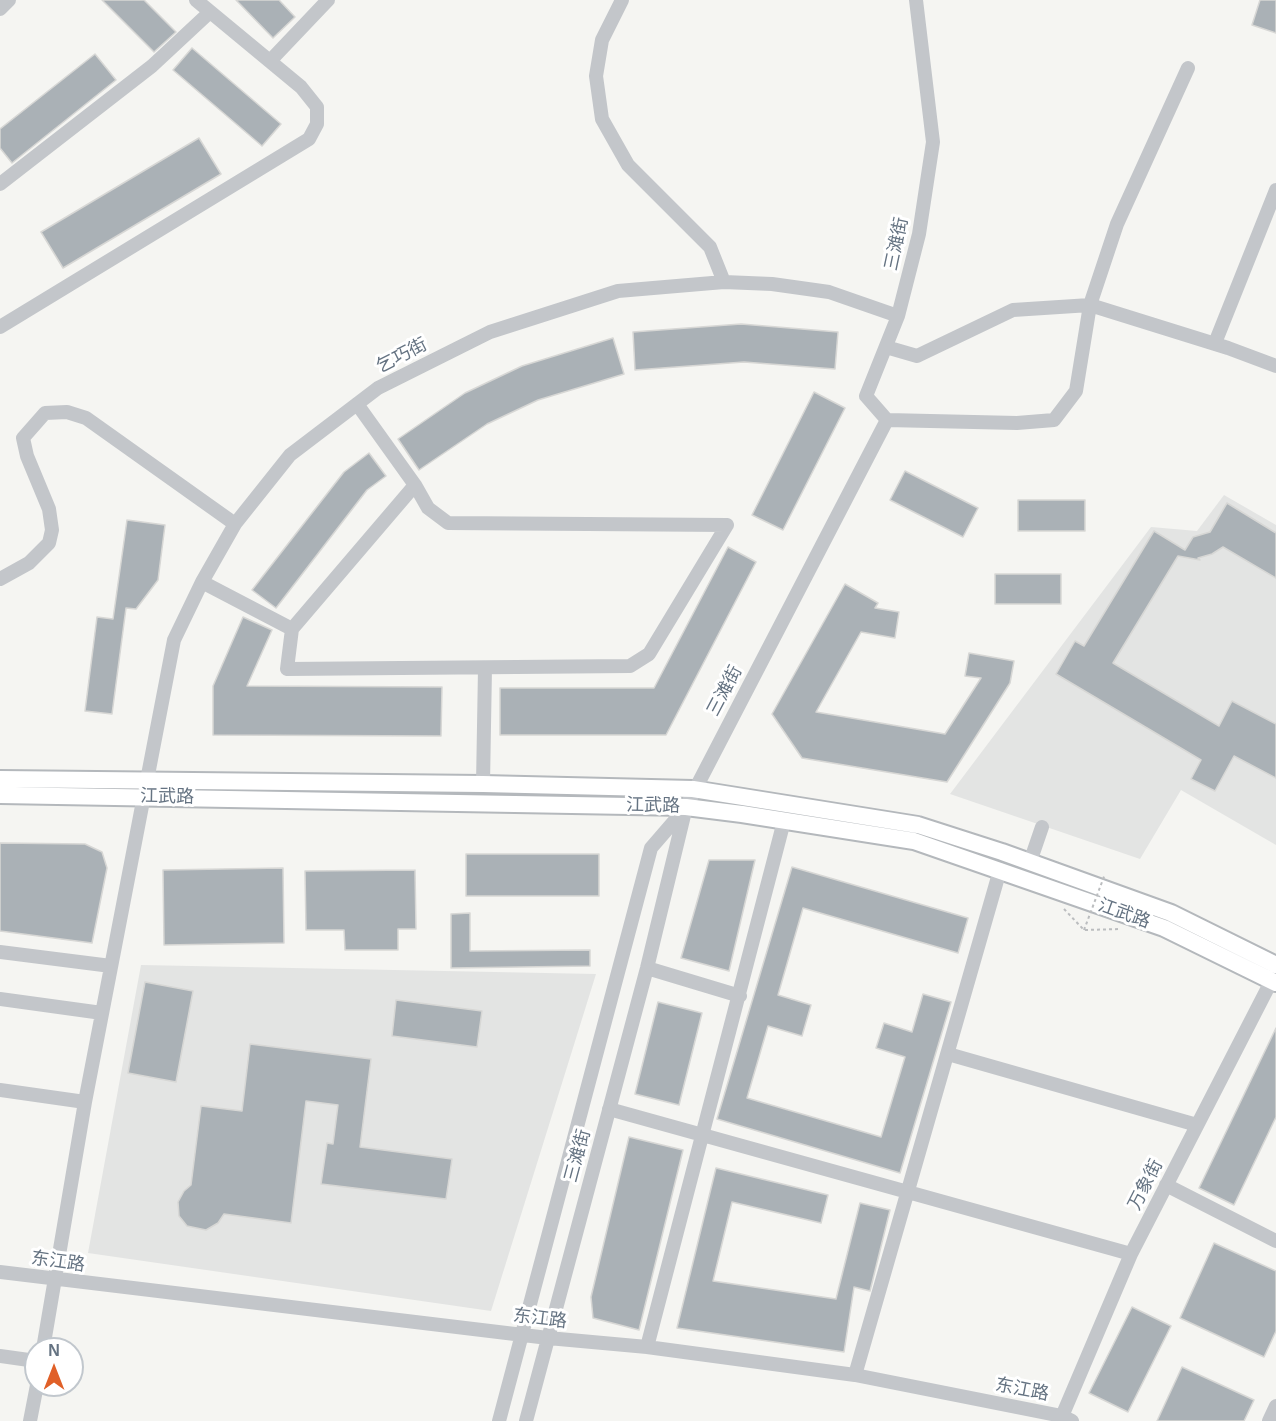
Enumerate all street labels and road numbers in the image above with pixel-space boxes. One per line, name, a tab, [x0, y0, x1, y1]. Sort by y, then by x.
street label: 三滩街	[881, 215, 913, 273]
street label: 乞巧街	[373, 334, 431, 378]
street label: 三滩街	[703, 662, 747, 720]
street label: 江武路	[140, 786, 194, 808]
street label: 江武路	[626, 795, 680, 817]
street label: 江武路	[1095, 895, 1153, 933]
street label: 三滩街	[561, 1127, 595, 1185]
street label: 万象街	[1124, 1156, 1168, 1214]
street label: 东江路	[30, 1248, 86, 1276]
street label: 东江路	[512, 1305, 568, 1333]
street label: 东江路	[993, 1374, 1051, 1406]

